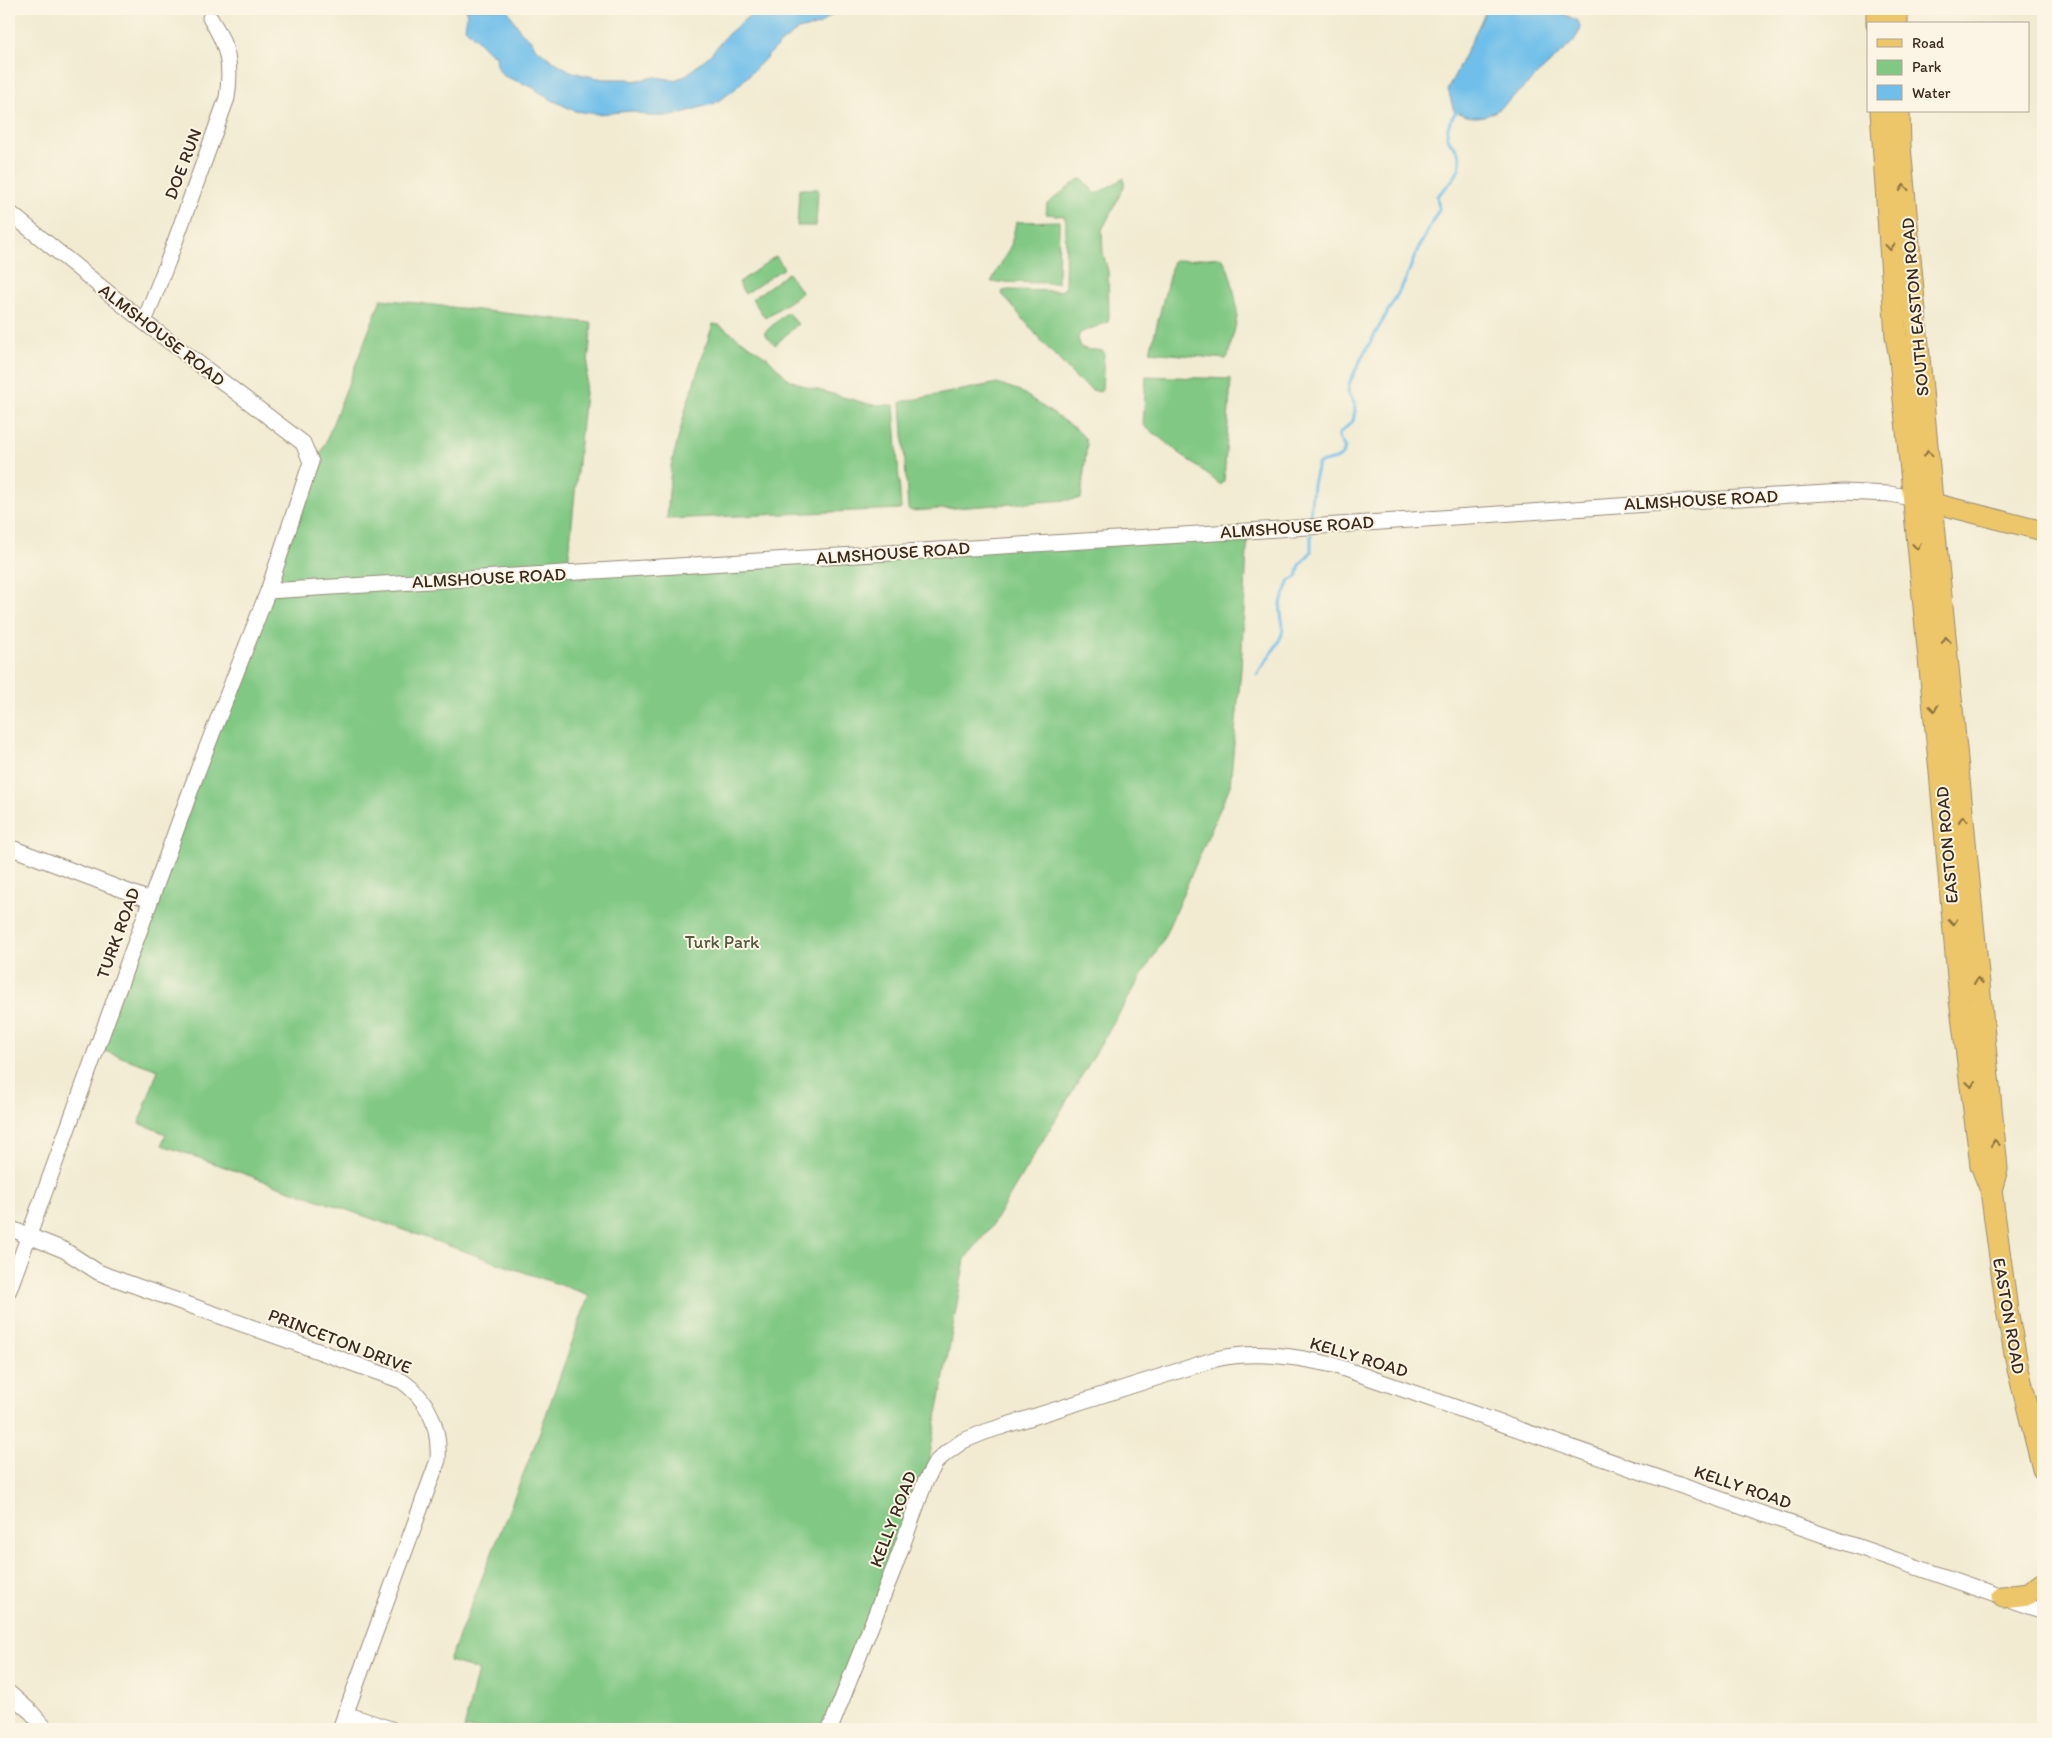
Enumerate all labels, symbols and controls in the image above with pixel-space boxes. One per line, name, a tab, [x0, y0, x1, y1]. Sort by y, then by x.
legend	[1867, 22, 2030, 112]
text: Road	[1912, 34, 1945, 52]
text: Park	[1912, 58, 1942, 76]
text: Water	[1912, 84, 1951, 102]
street label: DOE RUN	[159, 125, 207, 203]
one-way arrow	[1899, 184, 1910, 192]
street label: SOUTH EASTON ROAD	[1896, 217, 1934, 397]
one-way arrow	[1884, 243, 1895, 251]
street label: ALMSHOUSE ROAD	[94, 279, 230, 391]
one-way arrow	[1923, 450, 1934, 458]
street label: ALMSHOUSE ROAD	[1623, 485, 1779, 515]
street label: ALMSHOUSE ROAD	[1219, 511, 1375, 543]
street label: ALMSHOUSE ROAD	[815, 537, 971, 569]
one-way arrow	[1911, 543, 1922, 551]
street label: ALMSHOUSE ROAD	[411, 563, 567, 593]
one-way arrow	[1940, 636, 1951, 644]
one-way arrow	[1928, 704, 1939, 712]
street label: EASTON ROAD	[1931, 785, 1963, 905]
one-way arrow	[1958, 815, 1969, 823]
street label: TURK ROAD	[91, 884, 145, 982]
one-way arrow	[1947, 918, 1958, 926]
park label: Turk Park	[685, 931, 760, 953]
one-way arrow	[1973, 977, 1984, 985]
one-way arrow	[1965, 1080, 1976, 1088]
one-way arrow	[1990, 1139, 2001, 1147]
street label: EASTON ROAD	[1988, 1256, 2030, 1376]
street label: PRINCETON DRIVE	[265, 1304, 415, 1378]
street label: KELLY ROAD	[1307, 1332, 1411, 1382]
street label: KELLY ROAD	[1691, 1460, 1795, 1514]
street label: KELLY ROAD	[865, 1468, 921, 1570]

